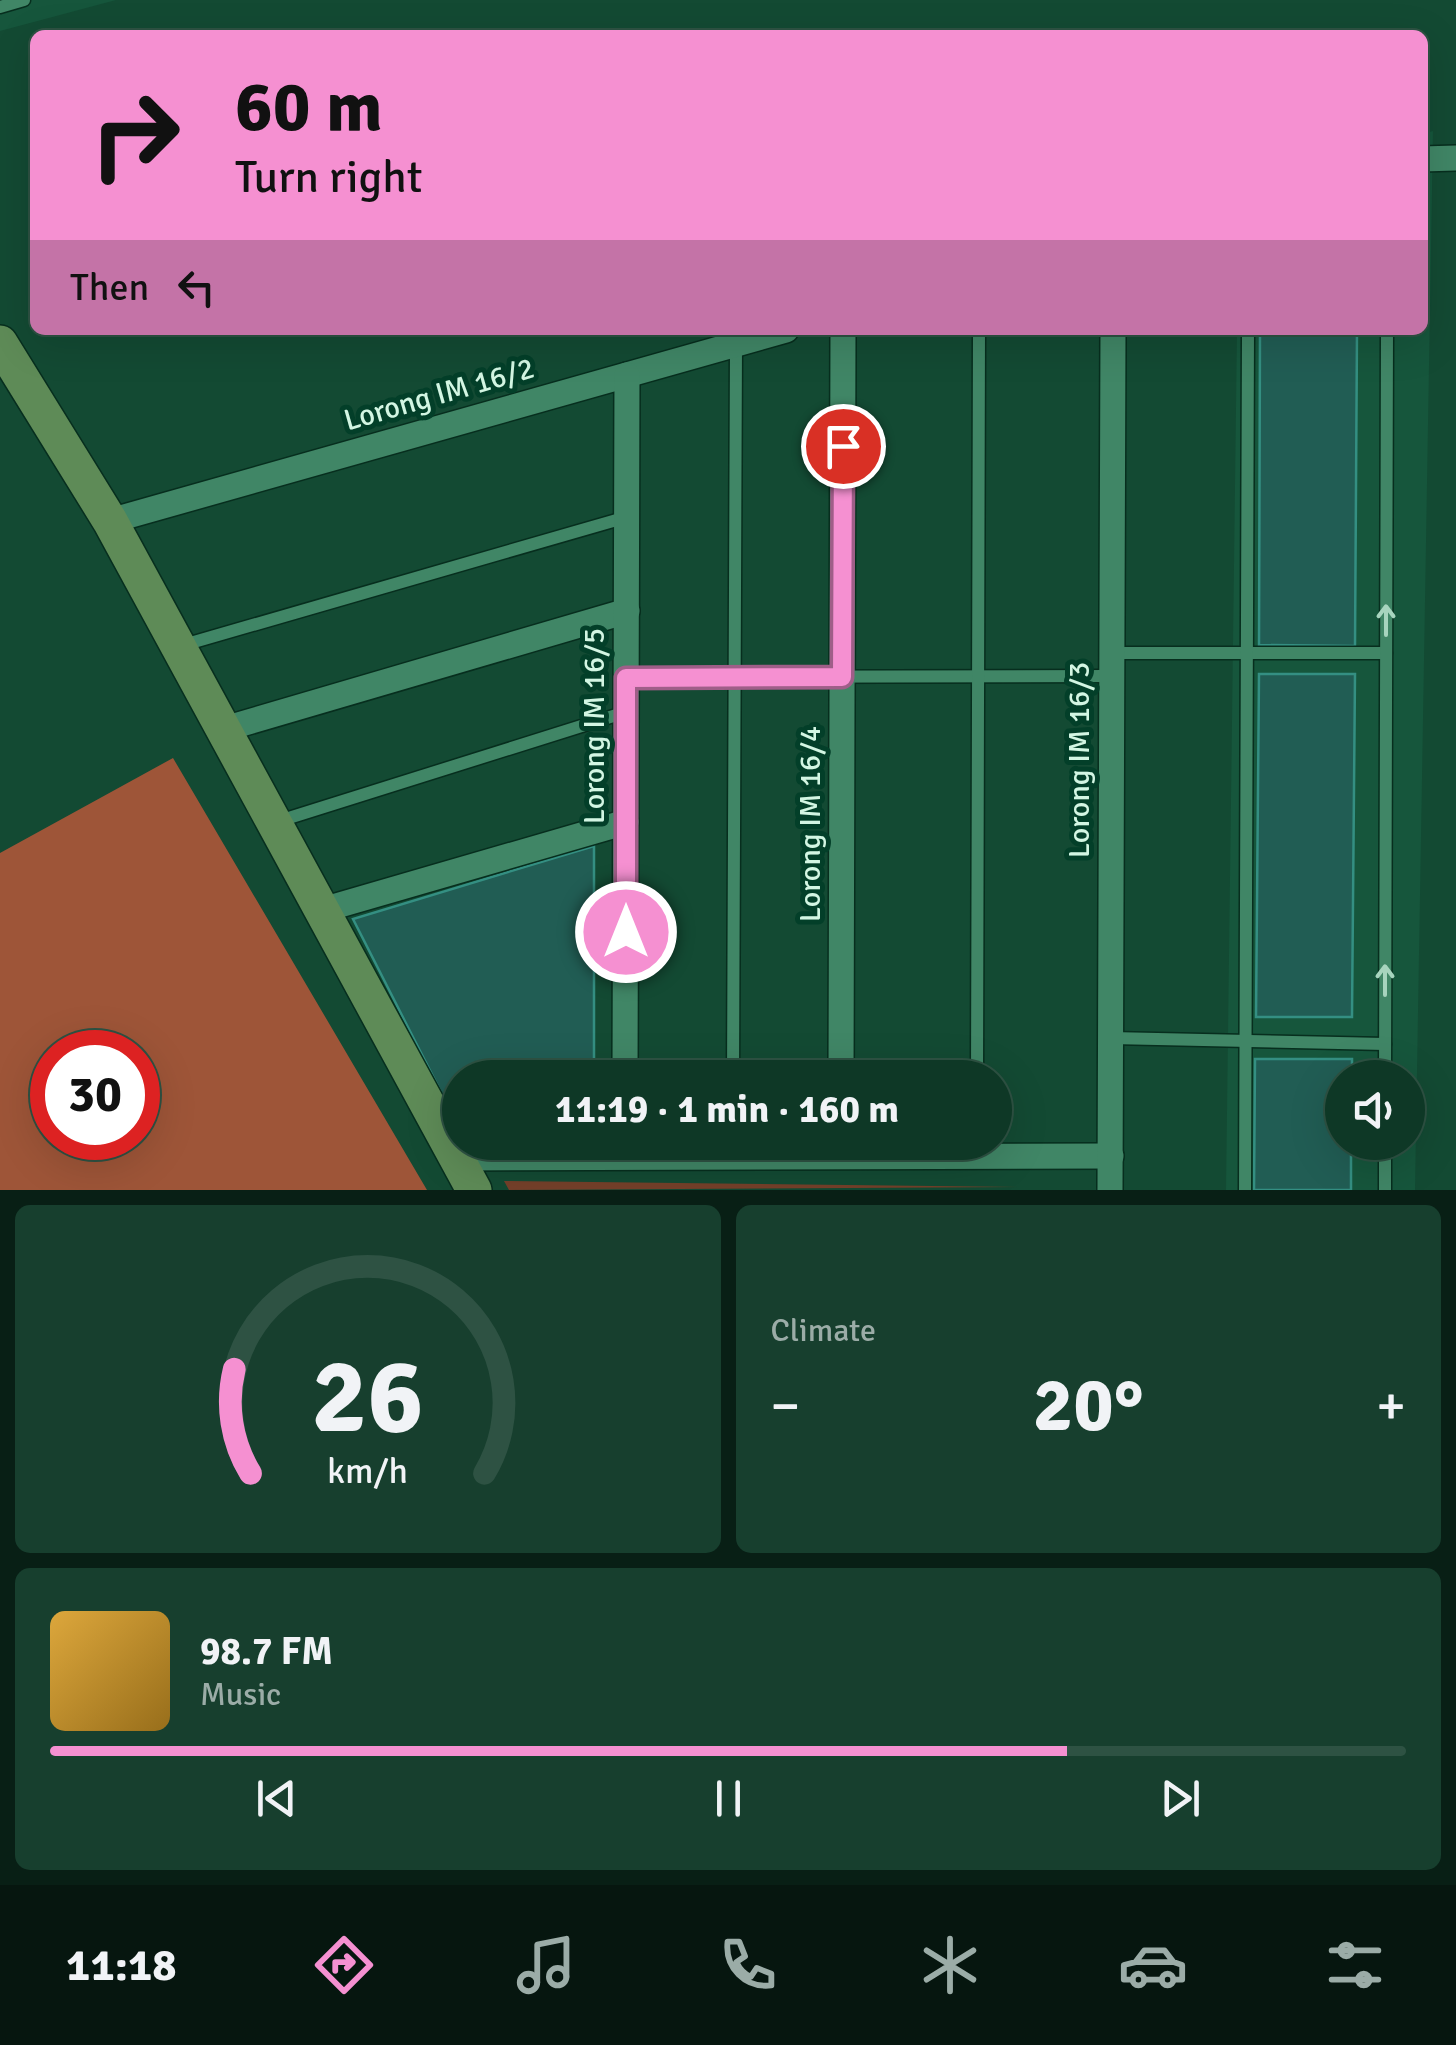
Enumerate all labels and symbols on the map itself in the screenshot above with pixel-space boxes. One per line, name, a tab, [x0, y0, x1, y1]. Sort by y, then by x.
street label: Lorong IM 16/2	[340, 350, 539, 439]
pin	[801, 404, 886, 489]
one-way arrow	[1376, 605, 1396, 638]
street label: Lorong IM 16/5	[576, 628, 613, 824]
street label: Lorong IM 16/3	[1061, 662, 1098, 858]
street label: Lorong IM 16/4	[792, 726, 829, 922]
position arrow	[574, 880, 678, 984]
one-way arrow	[1376, 965, 1394, 998]
speed limit sign: 30	[30, 1030, 160, 1160]

